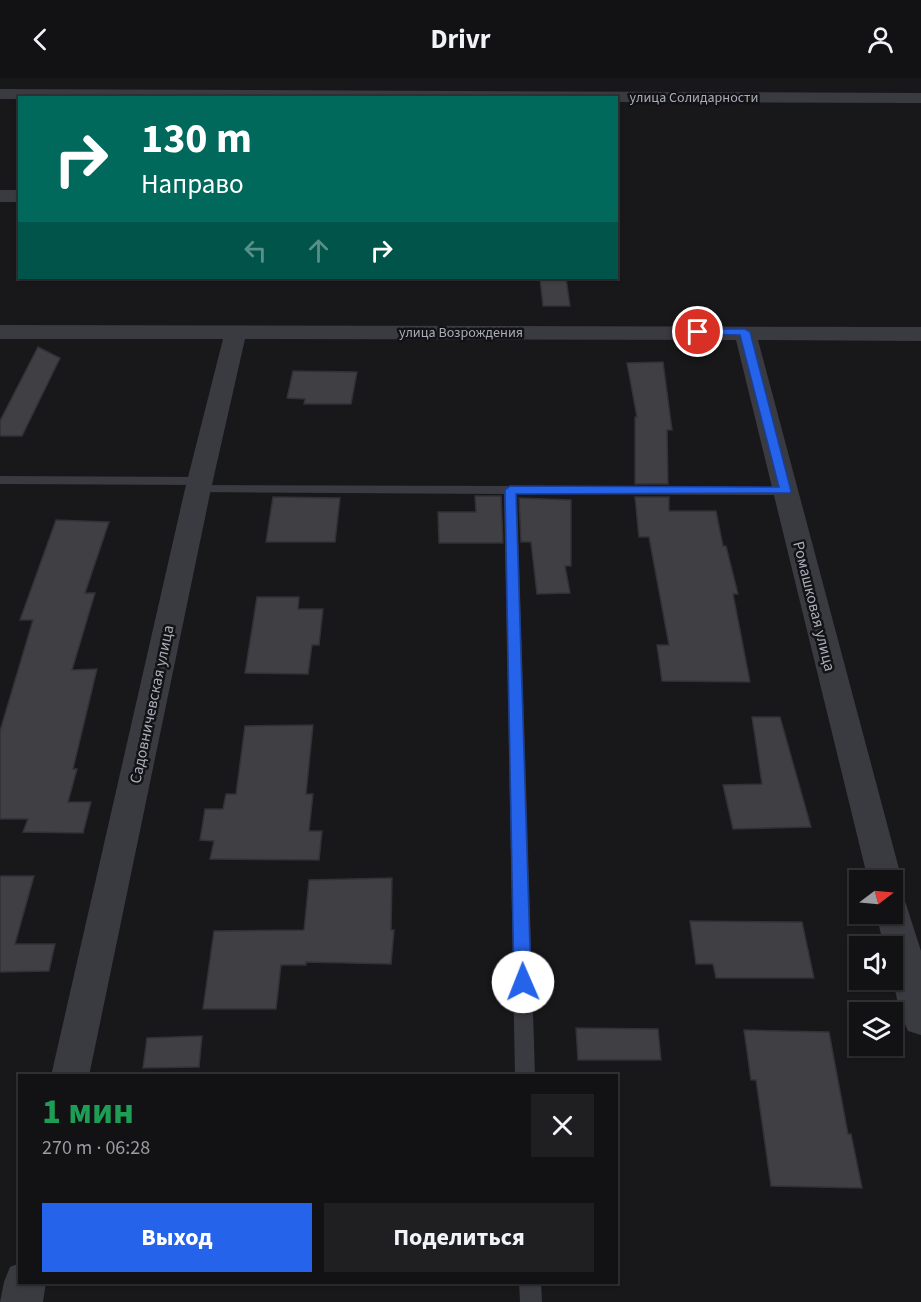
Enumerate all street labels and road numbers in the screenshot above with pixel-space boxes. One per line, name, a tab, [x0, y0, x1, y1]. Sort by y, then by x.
street label: улица Солидарности	[630, 88, 758, 108]
street label: улица Возрождения	[399, 323, 523, 343]
street label: Ромашковая улица	[787, 539, 841, 674]
street label: Садовничевская улица	[124, 623, 180, 785]

